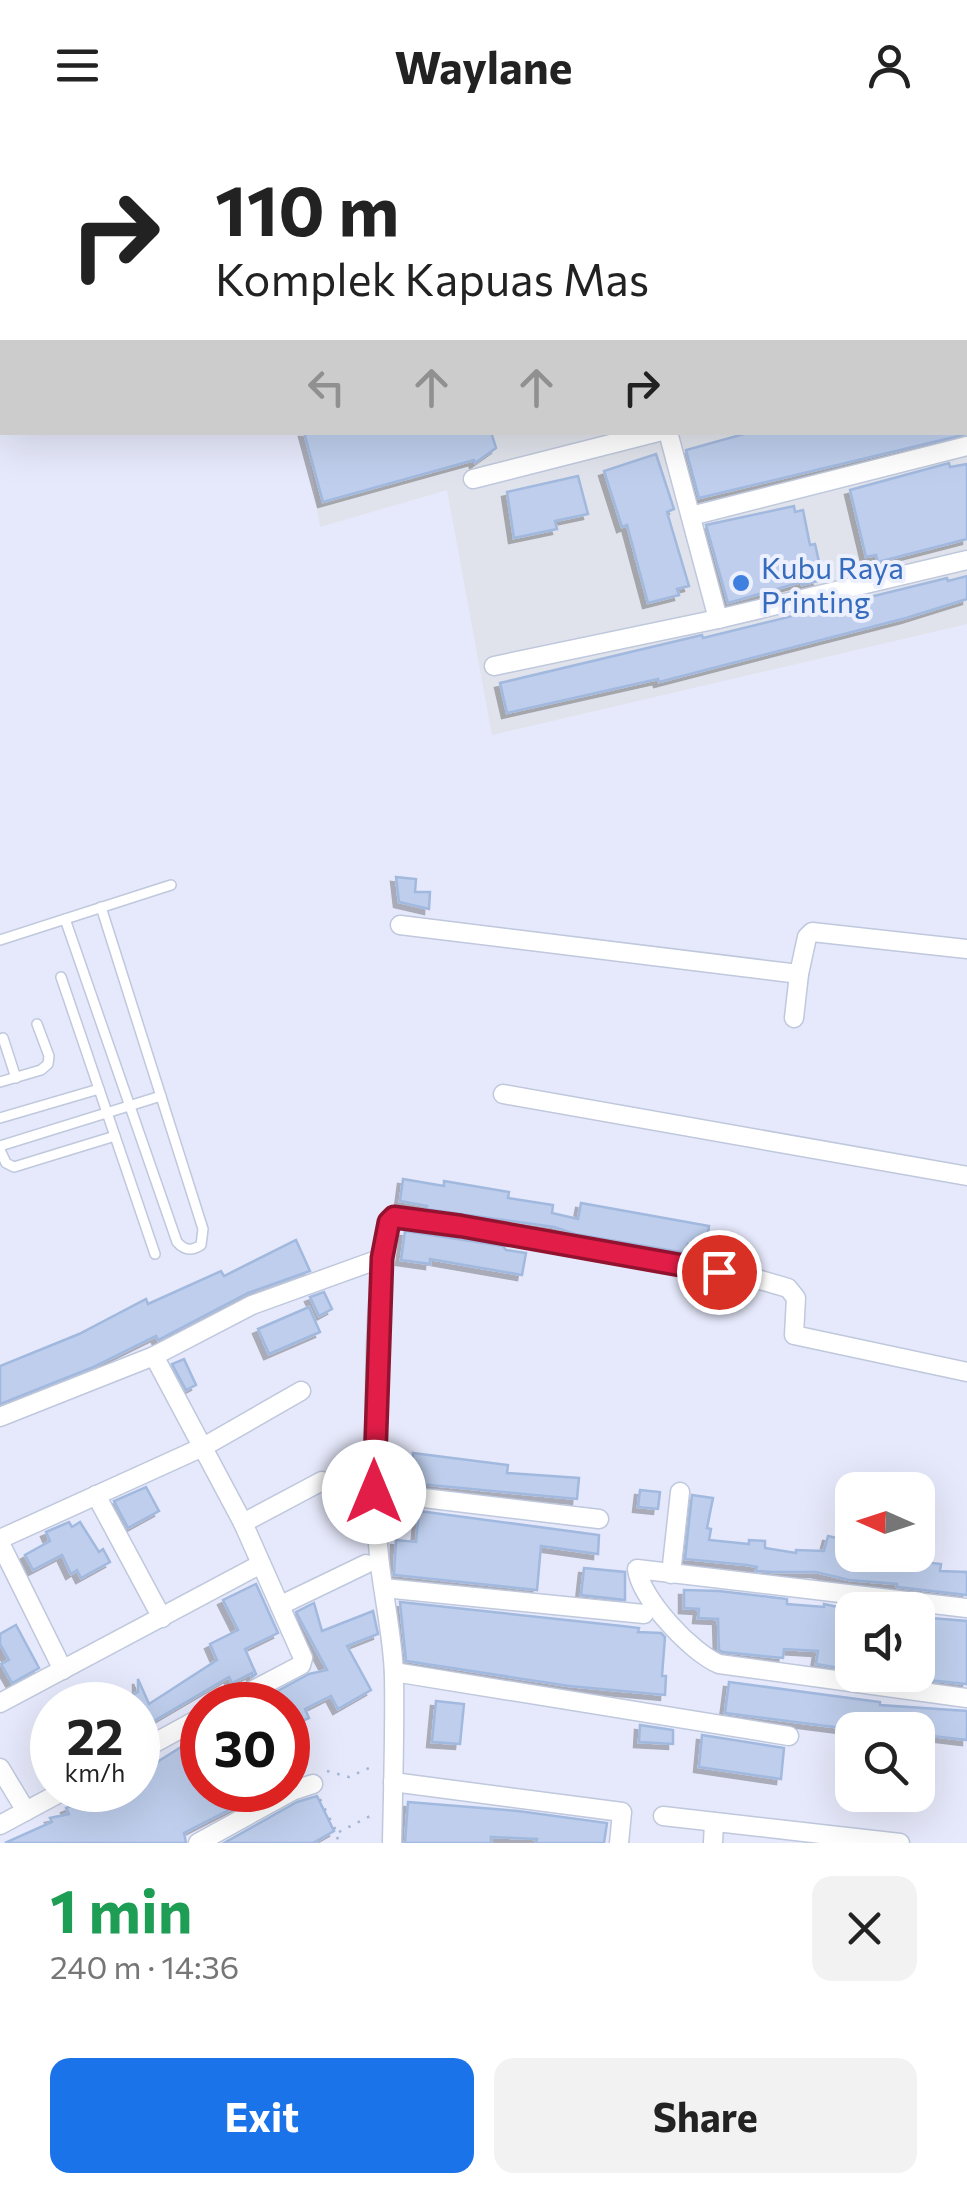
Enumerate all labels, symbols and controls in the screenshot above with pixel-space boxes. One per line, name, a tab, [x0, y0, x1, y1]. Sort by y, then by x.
icon: menu	[50, 38, 105, 93]
text: Waylane	[394, 38, 573, 93]
icon: person	[862, 38, 917, 93]
text: 110 m	[215, 165, 399, 250]
icon: right	[50, 170, 180, 300]
text: Komplek Kapuas Mas	[215, 250, 649, 305]
icon: left	[299, 360, 354, 415]
icon: ahead	[404, 360, 459, 415]
icon: ahead	[509, 360, 564, 415]
icon: right	[614, 360, 669, 415]
place label: Kubu Raya Printing	[761, 548, 904, 619]
marker: Kubu Raya Printing	[730, 572, 752, 594]
pin	[677, 1230, 762, 1315]
icon: arrive	[692, 1245, 747, 1300]
position arrow	[322, 1440, 426, 1544]
north arrow	[835, 1472, 935, 1572]
map controls	[835, 1472, 935, 1812]
button: sound	[835, 1592, 935, 1692]
speed limit sign: 30	[180, 1682, 310, 1812]
text: 22	[67, 1704, 123, 1765]
button: search	[835, 1712, 935, 1812]
text: km/h	[65, 1757, 125, 1787]
text: 1 min	[50, 1872, 192, 1945]
button: close	[812, 1876, 917, 1981]
text: 240 m · 14:36	[50, 1946, 239, 1986]
button: Exit	[50, 2058, 474, 2173]
button: Share	[494, 2058, 917, 2173]

